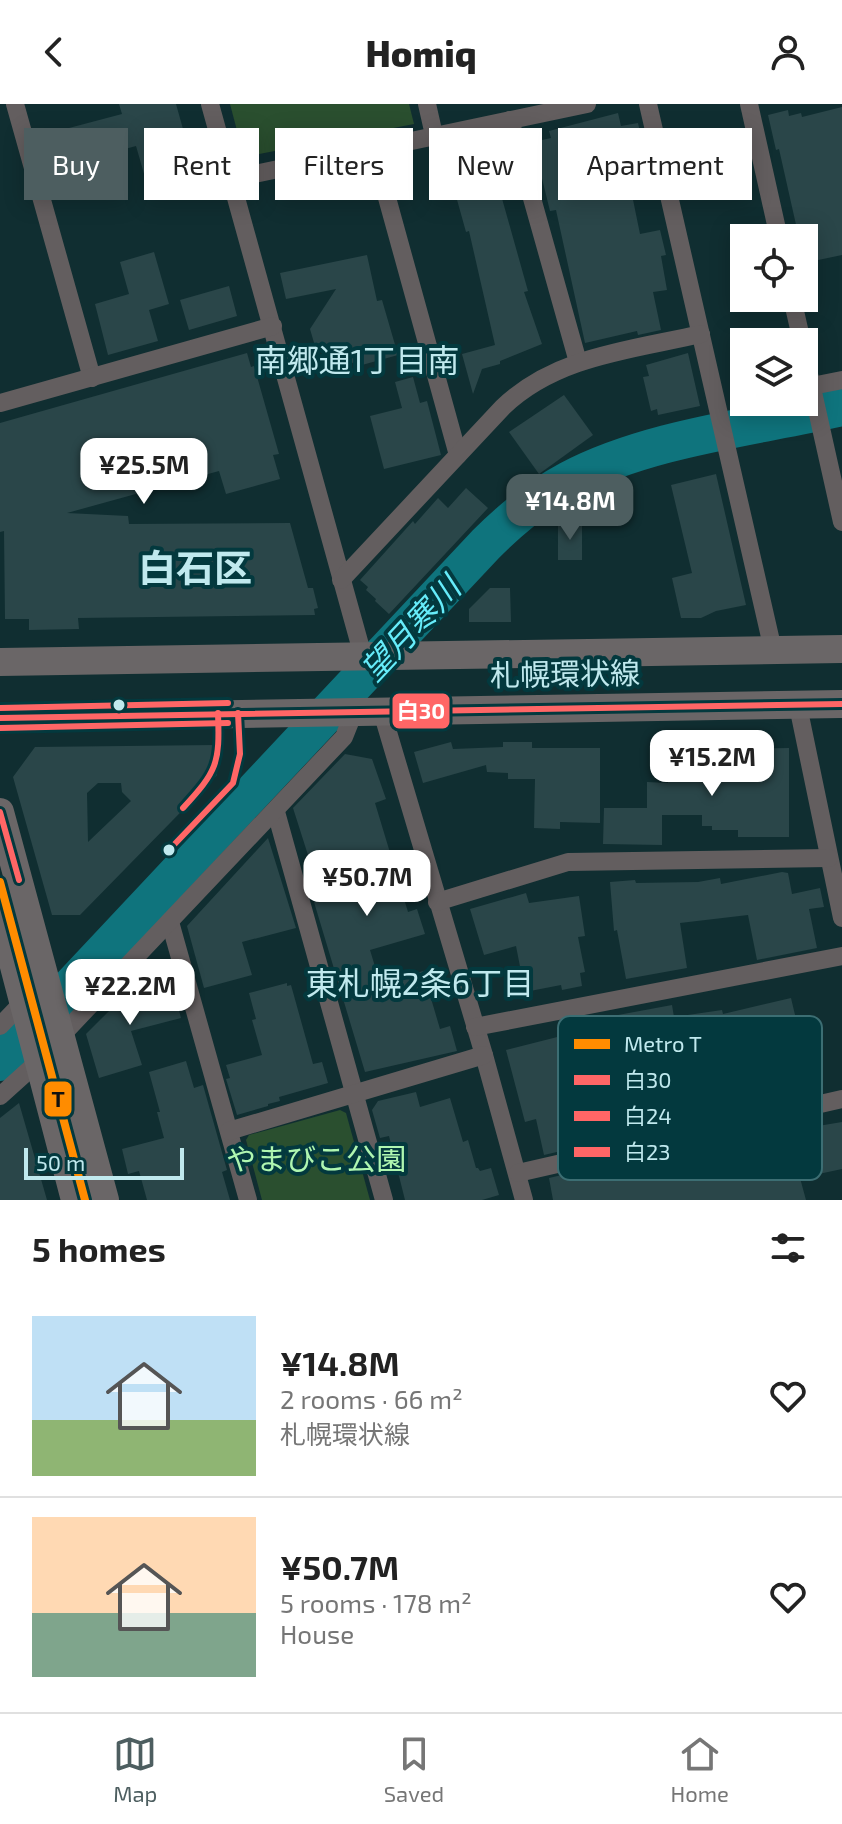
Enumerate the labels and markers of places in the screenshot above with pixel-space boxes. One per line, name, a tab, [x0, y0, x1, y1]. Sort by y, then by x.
pin: ¥25.5M	[79, 438, 209, 506]
pin: ¥14.8M	[505, 474, 635, 542]
unlabelled marker	[111, 697, 127, 713]
pin: ¥15.2M	[647, 730, 777, 798]
unlabelled marker	[161, 842, 177, 858]
pin: ¥50.7M	[302, 850, 432, 918]
pin: ¥22.2M	[65, 959, 195, 1027]

